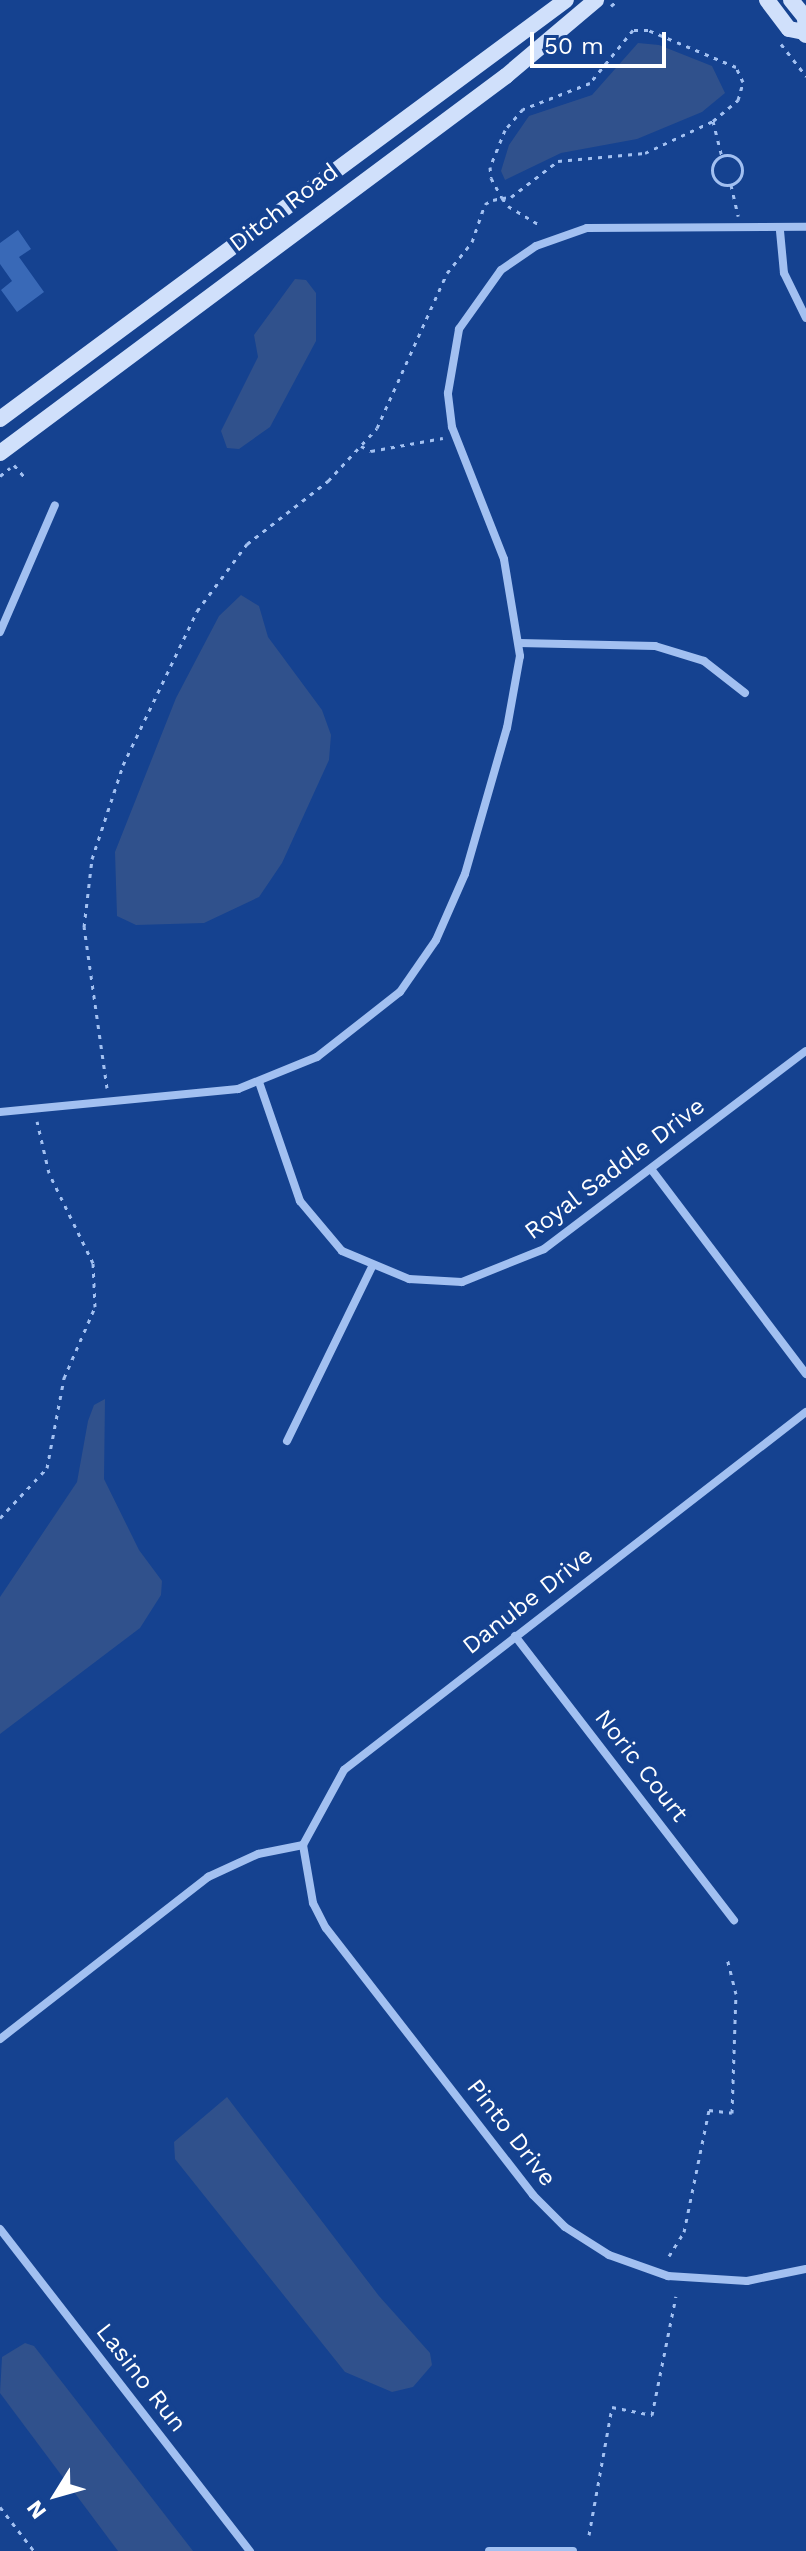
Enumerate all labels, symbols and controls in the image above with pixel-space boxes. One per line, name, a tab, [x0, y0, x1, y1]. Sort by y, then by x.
scale bar	[534, 16, 670, 66]
text: 50 m	[544, 32, 604, 60]
street label: Ditch Road	[224, 158, 344, 258]
street label: Royal Saddle Drive	[519, 1092, 711, 1246]
street label: Danube Drive	[457, 1541, 599, 1661]
street label: Noric Court	[588, 1704, 694, 1828]
street label: Pinto Drive	[460, 2074, 562, 2192]
street label: Lasino Run	[90, 2318, 192, 2438]
north arrow	[16, 2455, 96, 2535]
text: N	[22, 2496, 51, 2524]

